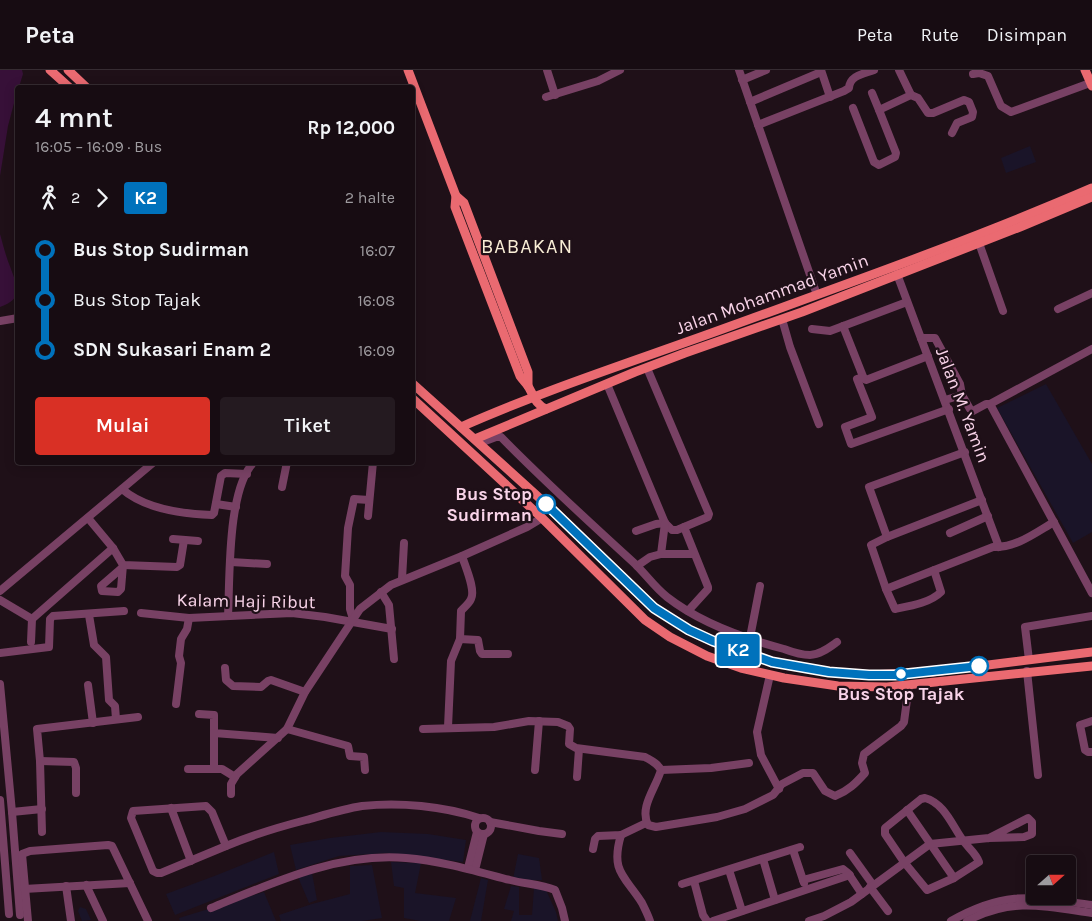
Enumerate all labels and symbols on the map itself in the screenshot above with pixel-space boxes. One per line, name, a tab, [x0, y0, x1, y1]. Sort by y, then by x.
district label: BABAKAN	[481, 235, 573, 258]
street label: Jalan Mohammad Yamin	[673, 249, 871, 339]
street label: Jalan M. Yamin	[931, 344, 995, 466]
place label: Bus Stop Sudirman	[446, 483, 532, 526]
marker: Bus Stop Sudirman	[536, 494, 556, 514]
street label: Kalam Haji Ribut	[176, 589, 316, 613]
line badge: K2	[716, 634, 760, 666]
unlabelled marker	[969, 656, 989, 676]
marker: Bus Stop Tajak	[894, 667, 908, 681]
place label: Bus Stop Tajak	[838, 683, 965, 705]
north arrow	[1026, 855, 1076, 905]

